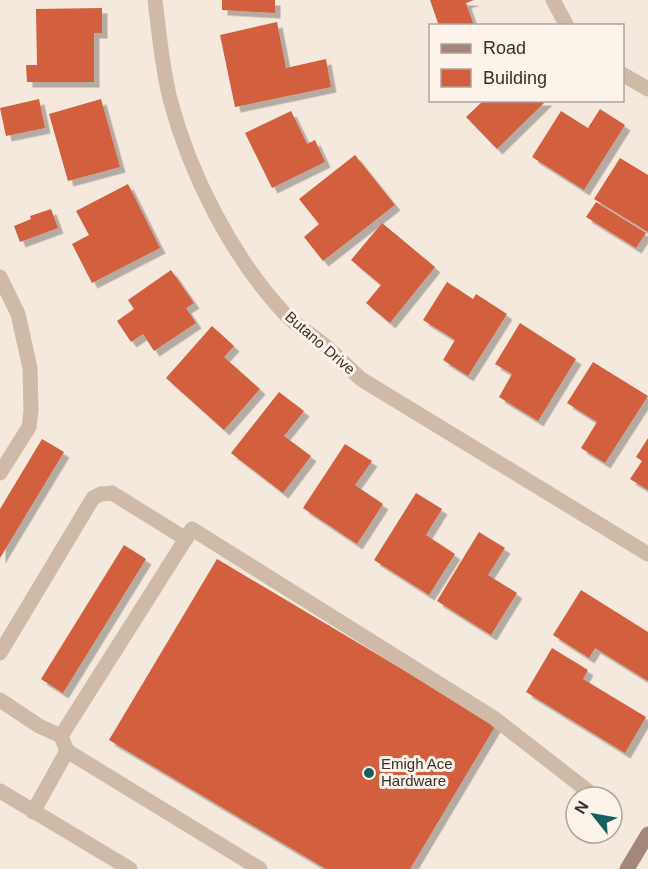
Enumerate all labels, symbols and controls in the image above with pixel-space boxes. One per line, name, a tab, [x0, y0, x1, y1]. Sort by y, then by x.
legend	[429, 24, 624, 102]
text: Road	[483, 38, 526, 58]
text: Building	[483, 68, 547, 88]
street label: Butano Drive	[282, 308, 359, 377]
place label: Emigh Ace Hardware	[381, 755, 453, 789]
marker: Emigh Ace Hardware	[362, 766, 376, 780]
north arrow	[564, 785, 624, 845]
text: N	[571, 798, 592, 817]

